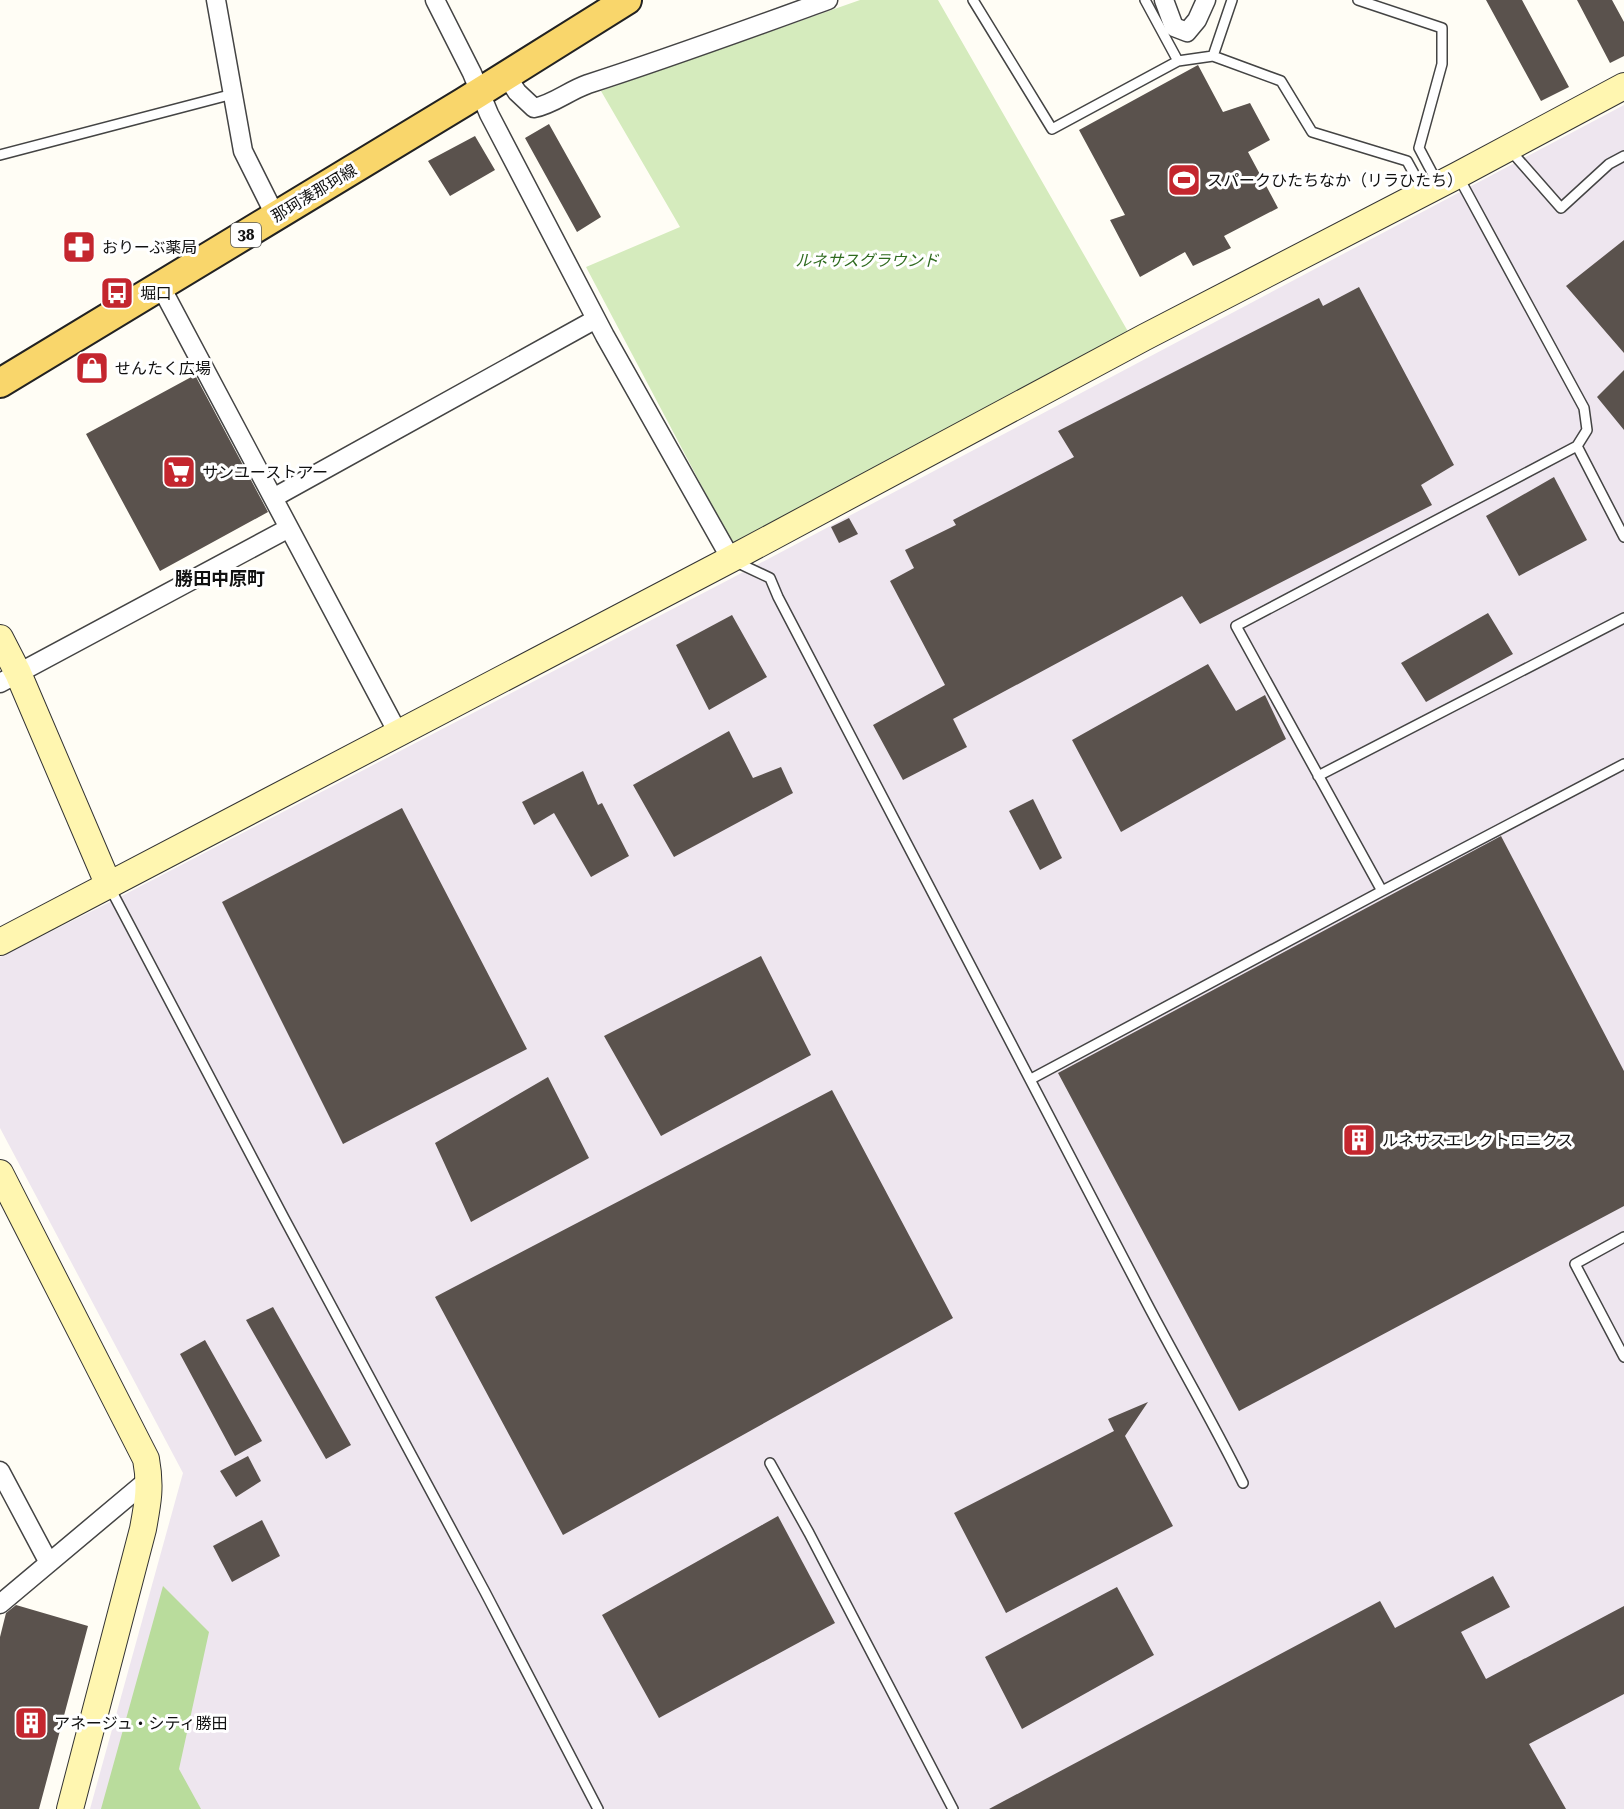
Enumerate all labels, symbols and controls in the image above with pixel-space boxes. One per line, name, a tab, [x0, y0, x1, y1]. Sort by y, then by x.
street label: 那珂湊那珂線	[268, 160, 360, 226]
sports icon: スパークひたちなか（リラひたち）	[1166, 162, 1202, 198]
place label: スパークひたちなか（リラひたち）	[1207, 171, 1463, 190]
road number: 38	[231, 223, 261, 247]
pharmacy icon: おりーぶ薬局	[61, 229, 97, 265]
place label: おりーぶ薬局	[102, 238, 197, 257]
park label: ルネサスグラウンド	[795, 251, 940, 270]
bus stop icon: 堀口	[99, 275, 135, 311]
place label: 堀口	[140, 284, 172, 303]
shop icon: せんたく広場	[74, 350, 110, 386]
place label: せんたく広場	[115, 359, 211, 378]
supermarket icon: サンユーストアー	[161, 454, 197, 490]
place label: サンユーストアー	[202, 463, 328, 482]
district label: 勝田中原町	[175, 568, 265, 589]
building icon: ルネサスエレクトロニクス	[1341, 1122, 1377, 1158]
place label: ルネサスエレクトロニクス	[1382, 1131, 1573, 1150]
building icon: アネージュ・シティ勝田	[13, 1705, 49, 1741]
place label: アネージュ・シティ勝田	[54, 1714, 228, 1733]

